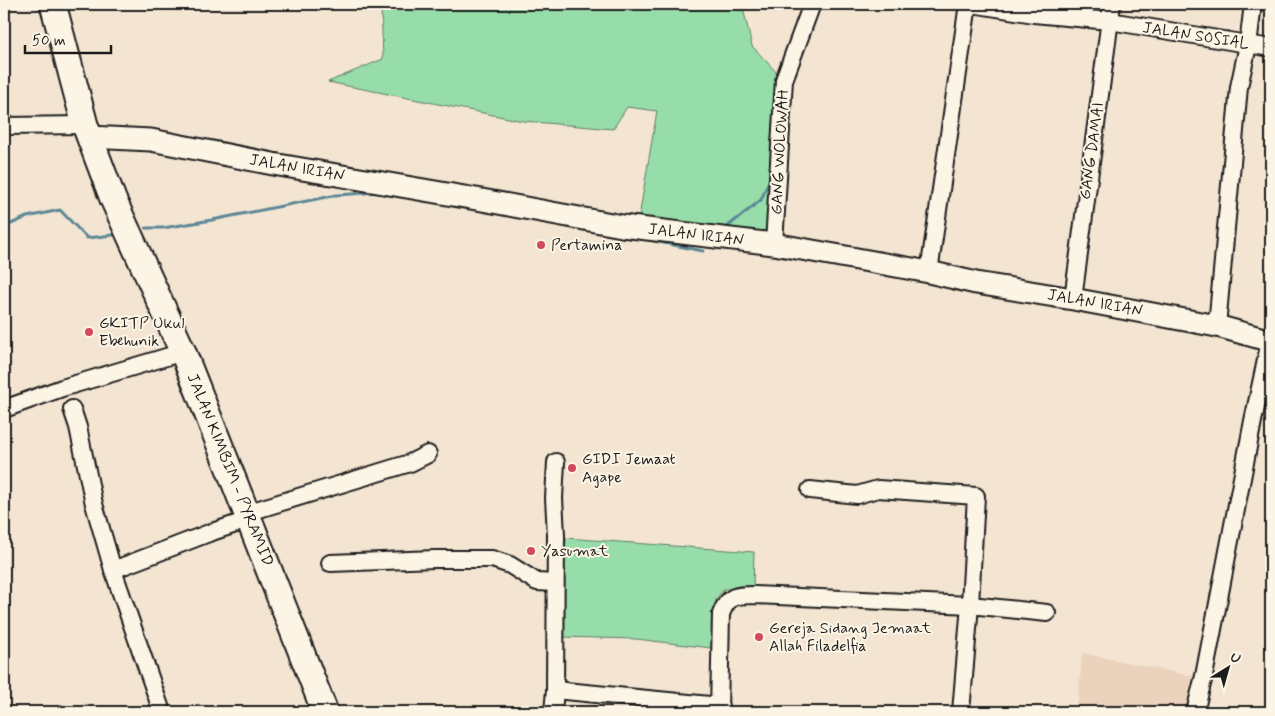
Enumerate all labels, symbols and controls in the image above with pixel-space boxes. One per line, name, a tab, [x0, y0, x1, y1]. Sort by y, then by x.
street label: JALAN SOSIAL	[1141, 17, 1251, 55]
scale bar	[25, 22, 111, 54]
text: 50 m	[32, 31, 66, 51]
street label: GANG WOLOWAH	[766, 89, 794, 215]
street label: GANG DAMAI	[1075, 101, 1109, 201]
street label: JALAN IRIAN	[248, 149, 346, 187]
street label: JALAN IRIAN	[647, 219, 745, 251]
place label: Pertamina	[551, 235, 622, 256]
marker: Pertamina	[535, 239, 547, 251]
street label: JALAN IRIAN	[1046, 284, 1144, 322]
place label: GKITP Ukul Ebehunik	[99, 313, 184, 352]
marker: GKITP Ukul Ebehunik	[83, 326, 95, 338]
street label: JALAN KIMBIM - PYRAMID	[182, 370, 278, 570]
place label: GIDI Jemaat Agape	[582, 449, 675, 488]
marker: GIDI Jemaat Agape	[566, 462, 578, 474]
place label: Yasumat	[541, 541, 609, 562]
marker: Yasumat	[525, 545, 537, 557]
place label: Gereja Sidang Jemaat Allah Filadelfia	[769, 618, 932, 657]
marker: Gereja Sidang Jemaat Allah Filadelfia	[753, 631, 765, 643]
north arrow	[1202, 644, 1252, 694]
text: U	[1226, 648, 1244, 668]

